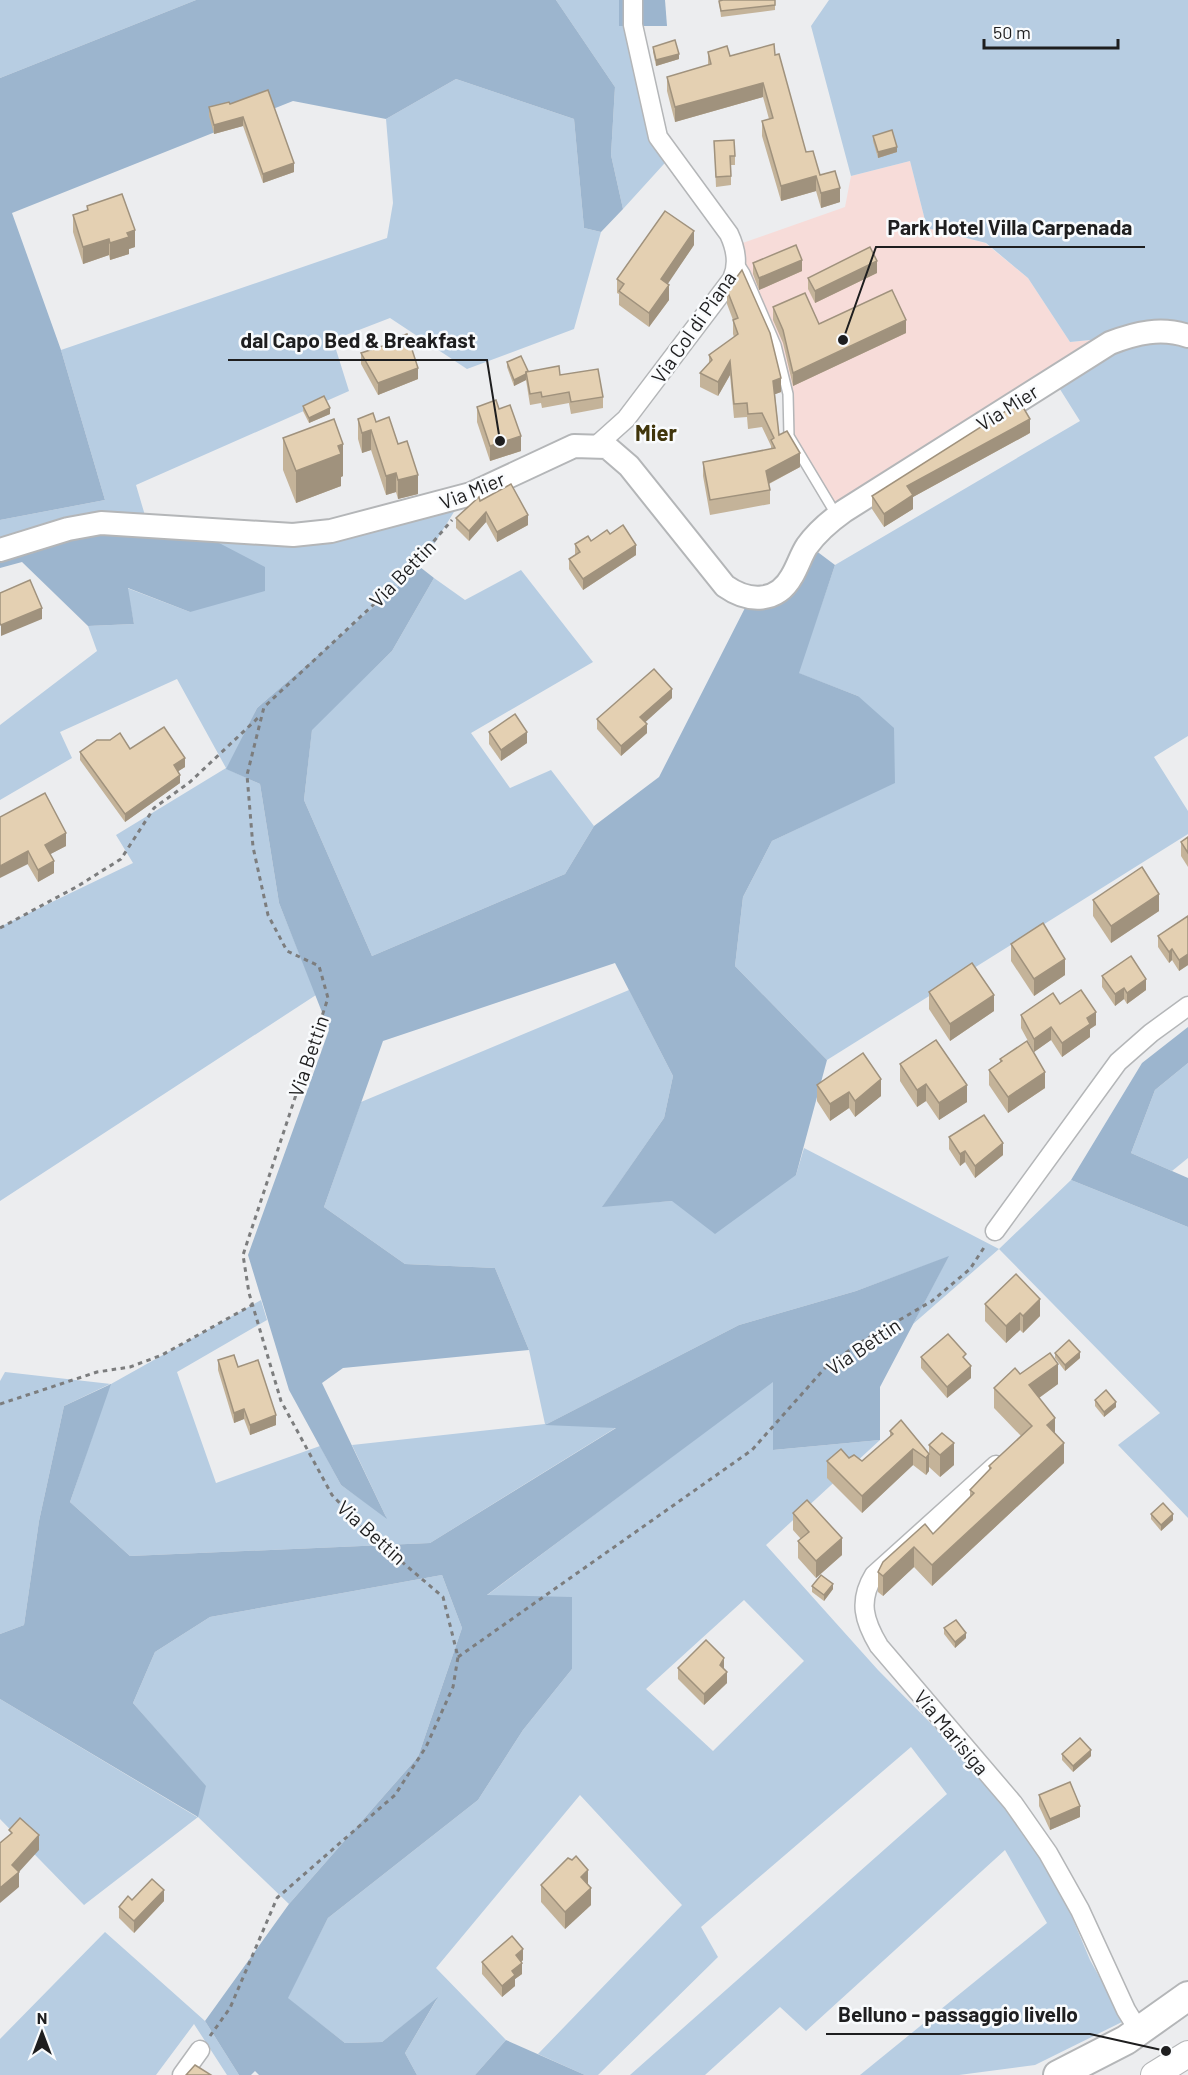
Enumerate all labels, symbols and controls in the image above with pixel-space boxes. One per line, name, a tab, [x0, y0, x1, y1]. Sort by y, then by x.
scale bar	[984, 12, 1118, 50]
text: 50 m	[993, 21, 1031, 43]
callout: Park Hotel Villa Carpenada	[876, 208, 1145, 247]
text: Park Hotel Villa Carpenada	[888, 214, 1132, 239]
street label: Via Col di Piana	[646, 267, 740, 387]
callout: dal Capo Bed & Breakfast	[228, 321, 487, 360]
text: dal Capo Bed & Breakfast	[240, 327, 476, 352]
street label: Via Mier	[972, 379, 1042, 435]
district label: Mier	[635, 419, 677, 445]
street label: Via Mier	[436, 466, 508, 514]
street label: Via Bettin	[364, 534, 440, 612]
street label: Via Bettin	[283, 1012, 333, 1100]
street label: Via Bettin	[821, 1312, 905, 1380]
street label: Via Bettin	[333, 1495, 411, 1569]
street label: Via Marisiga	[909, 1685, 995, 1779]
callout: Belluno - passaggio livello	[826, 1995, 1090, 2034]
text: Belluno - passaggio livello	[838, 2001, 1078, 2026]
north arrow	[12, 2003, 72, 2063]
text: N	[37, 2008, 47, 2027]

